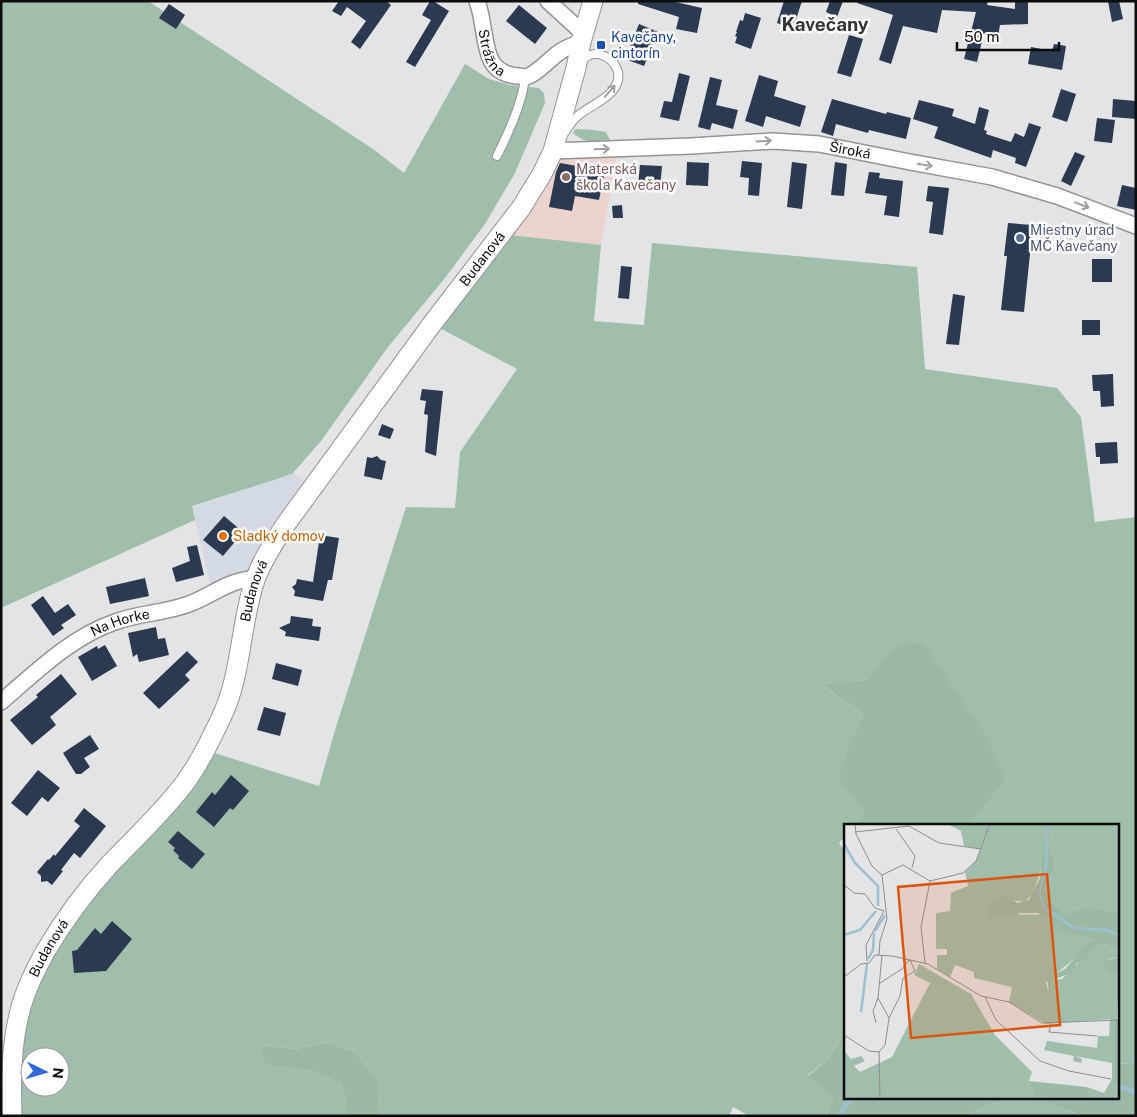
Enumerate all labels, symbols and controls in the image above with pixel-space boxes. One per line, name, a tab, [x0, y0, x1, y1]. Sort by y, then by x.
district label: Kavečany	[781, 13, 869, 35]
scale bar	[957, 20, 1060, 52]
street label: Strážna	[475, 28, 508, 80]
text: 50 m	[964, 28, 999, 45]
place label: Kavečany, cintorín	[611, 29, 676, 61]
marker: Kavečany, cintorín	[595, 39, 607, 51]
one-way arrow	[605, 85, 616, 98]
one-way arrow	[756, 137, 772, 146]
street label: Široká	[828, 137, 872, 162]
one-way arrow	[594, 144, 610, 154]
place label: Materská škola Kavečany	[576, 161, 677, 193]
one-way arrow	[916, 161, 932, 171]
marker: Materská škola Kavečany	[560, 171, 572, 183]
one-way arrow	[1074, 201, 1089, 211]
place label: Miestny úrad MČ Kavečany	[1030, 222, 1118, 254]
street label: Budanová	[456, 228, 508, 289]
marker: Miestny úrad MČ Kavečany	[1014, 232, 1026, 244]
place label: Sladký domov	[233, 528, 325, 544]
marker: Sladký domov	[217, 530, 229, 542]
street label: Budanová	[237, 557, 271, 623]
street label: Na Horke	[88, 606, 151, 639]
inset map	[844, 824, 1120, 1100]
street label: Budanová	[26, 916, 72, 980]
north arrow	[20, 1047, 70, 1097]
text: N	[50, 1067, 66, 1079]

